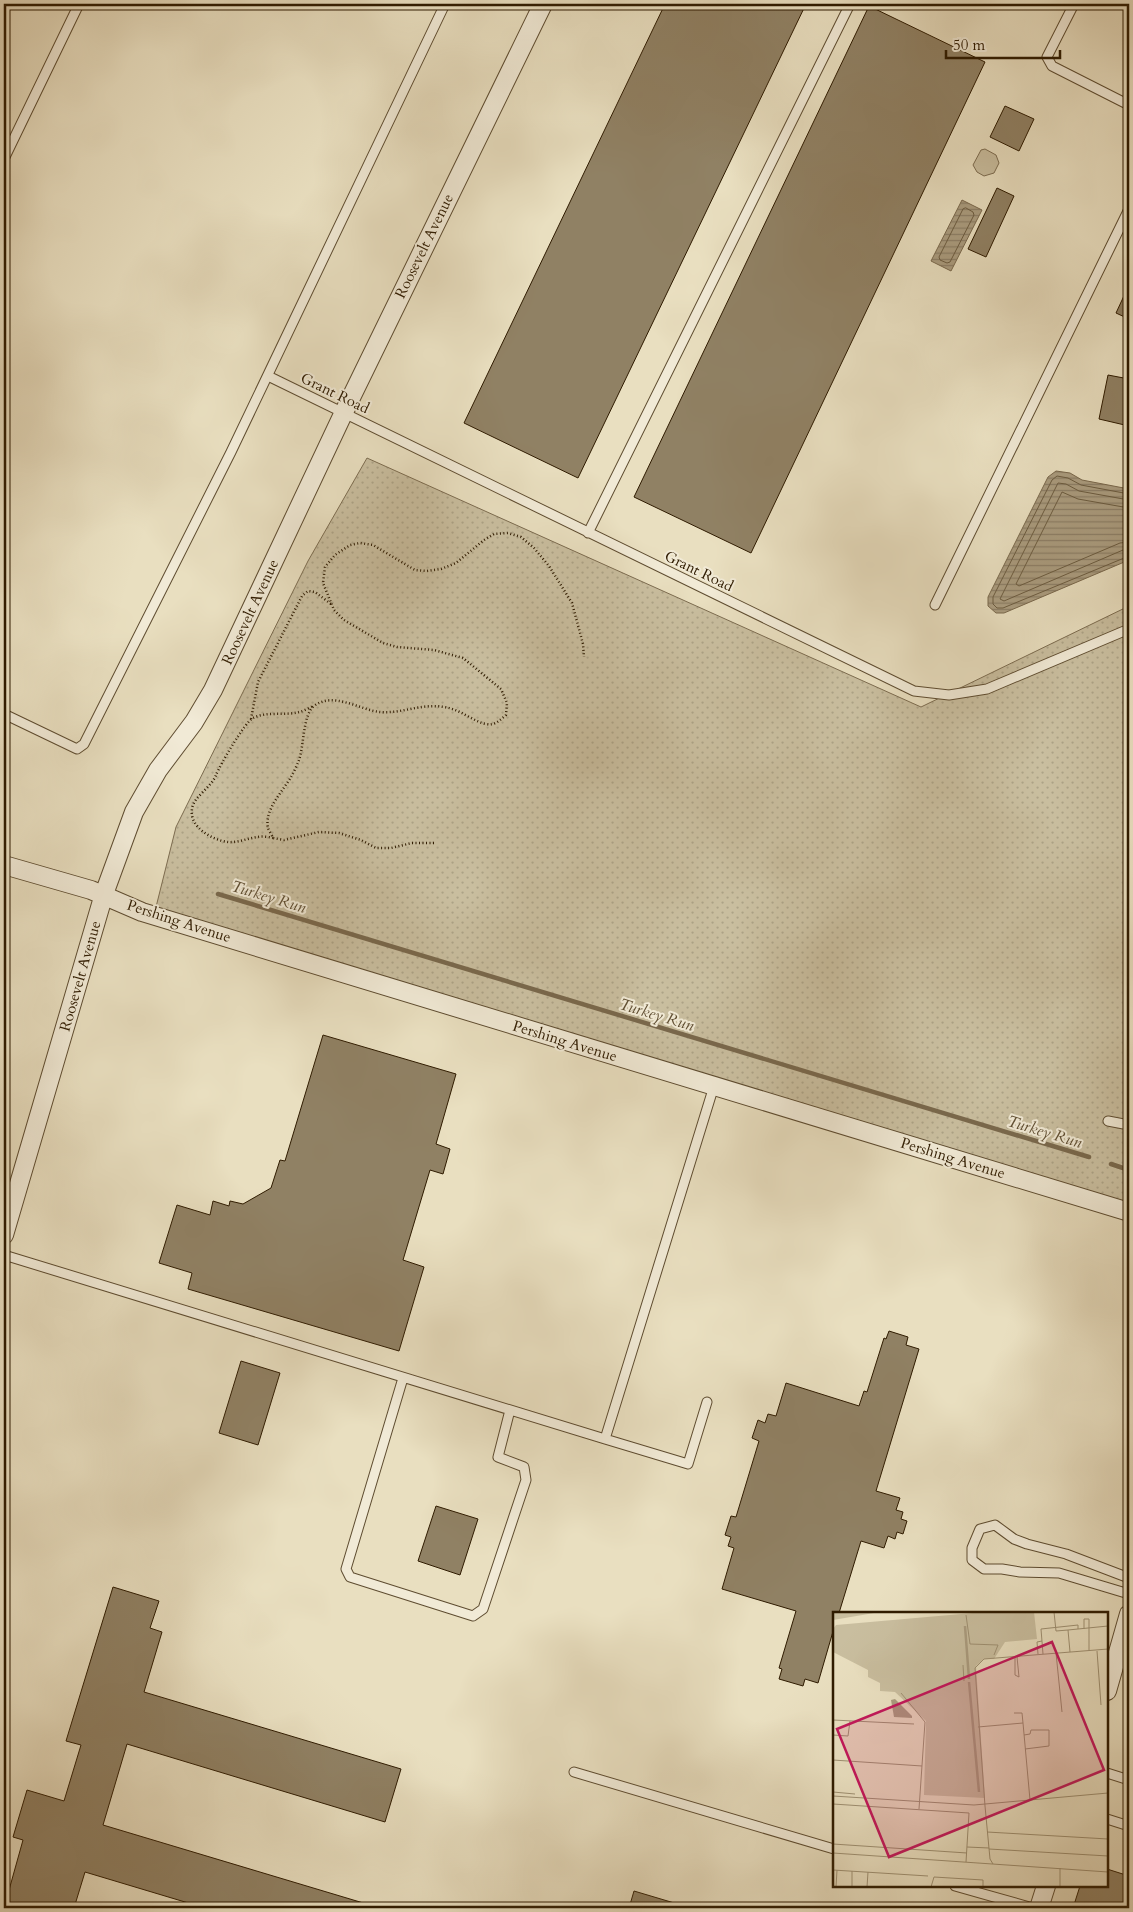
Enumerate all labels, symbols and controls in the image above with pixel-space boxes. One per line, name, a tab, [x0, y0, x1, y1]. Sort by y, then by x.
scale bar	[946, 28, 1059, 60]
text: 50 m	[953, 35, 985, 55]
street label: Roosevelt Avenue	[390, 190, 458, 302]
street label: Grant Road	[297, 368, 373, 418]
street label: Grant Road	[661, 546, 737, 596]
street label: Roosevelt Avenue	[217, 556, 283, 668]
water label: Turkey Run	[229, 875, 309, 919]
street label: Pershing Avenue	[124, 895, 234, 947]
street label: Roosevelt Avenue	[55, 918, 105, 1034]
water label: Turkey Run	[617, 993, 697, 1037]
street label: Pershing Avenue	[510, 1016, 620, 1066]
water label: Turkey Run	[1005, 1110, 1085, 1154]
street label: Pershing Avenue	[898, 1133, 1008, 1183]
inset map	[833, 1612, 1108, 1887]

